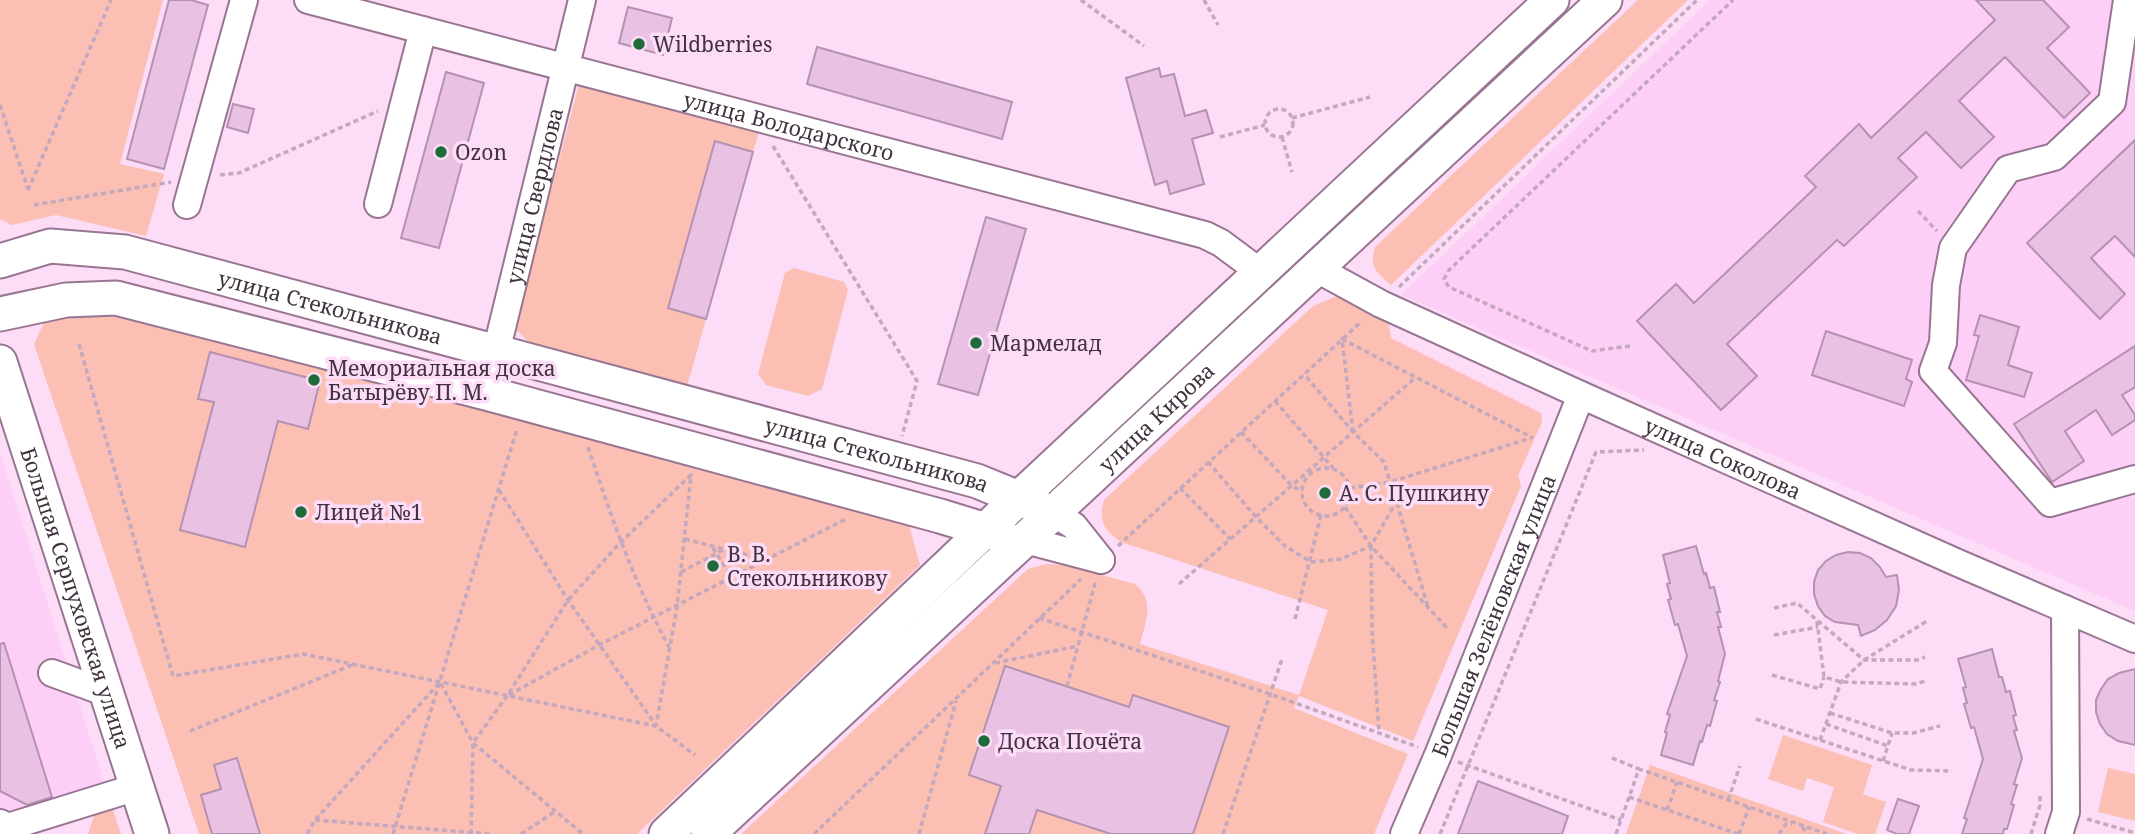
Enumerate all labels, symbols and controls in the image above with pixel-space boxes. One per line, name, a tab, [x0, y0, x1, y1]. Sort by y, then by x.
place label: Wildberries	[653, 30, 772, 58]
marker: Wildberries	[631, 36, 647, 52]
street label: улица Володарского	[680, 85, 897, 167]
street label: улица Свердлова	[499, 105, 569, 287]
place label: Ozon	[455, 138, 507, 166]
marker: Ozon	[433, 144, 449, 160]
street label: улица Стекольникова	[215, 264, 445, 351]
place label: Мармелад	[990, 329, 1102, 357]
marker: Мармелад	[968, 335, 984, 351]
place label: Мемориальная доска Батырёву П. М.	[328, 354, 556, 406]
street label: улица Кирова	[1092, 356, 1220, 478]
marker: Мемориальная доска Батырёву П. М.	[306, 372, 322, 388]
street label: улица Стекольникова	[762, 411, 993, 498]
street label: улица Соколова	[1640, 411, 1806, 505]
street label: Большая Серпуховская улица	[14, 444, 138, 752]
street label: Большая Зелёновская улица	[1425, 470, 1562, 761]
place label: А. С. Пушкину	[1339, 479, 1489, 507]
marker: А. С. Пушкину	[1317, 485, 1333, 501]
place label: Лицeй №1	[315, 498, 423, 526]
marker: Лицeй №1	[293, 504, 309, 520]
place label: В. В. Стекольникову	[727, 540, 887, 592]
marker: В. В. Стекольникову	[705, 558, 721, 574]
place label: Доска Почёта	[998, 727, 1142, 755]
marker: Доска Почёта	[976, 733, 992, 749]

